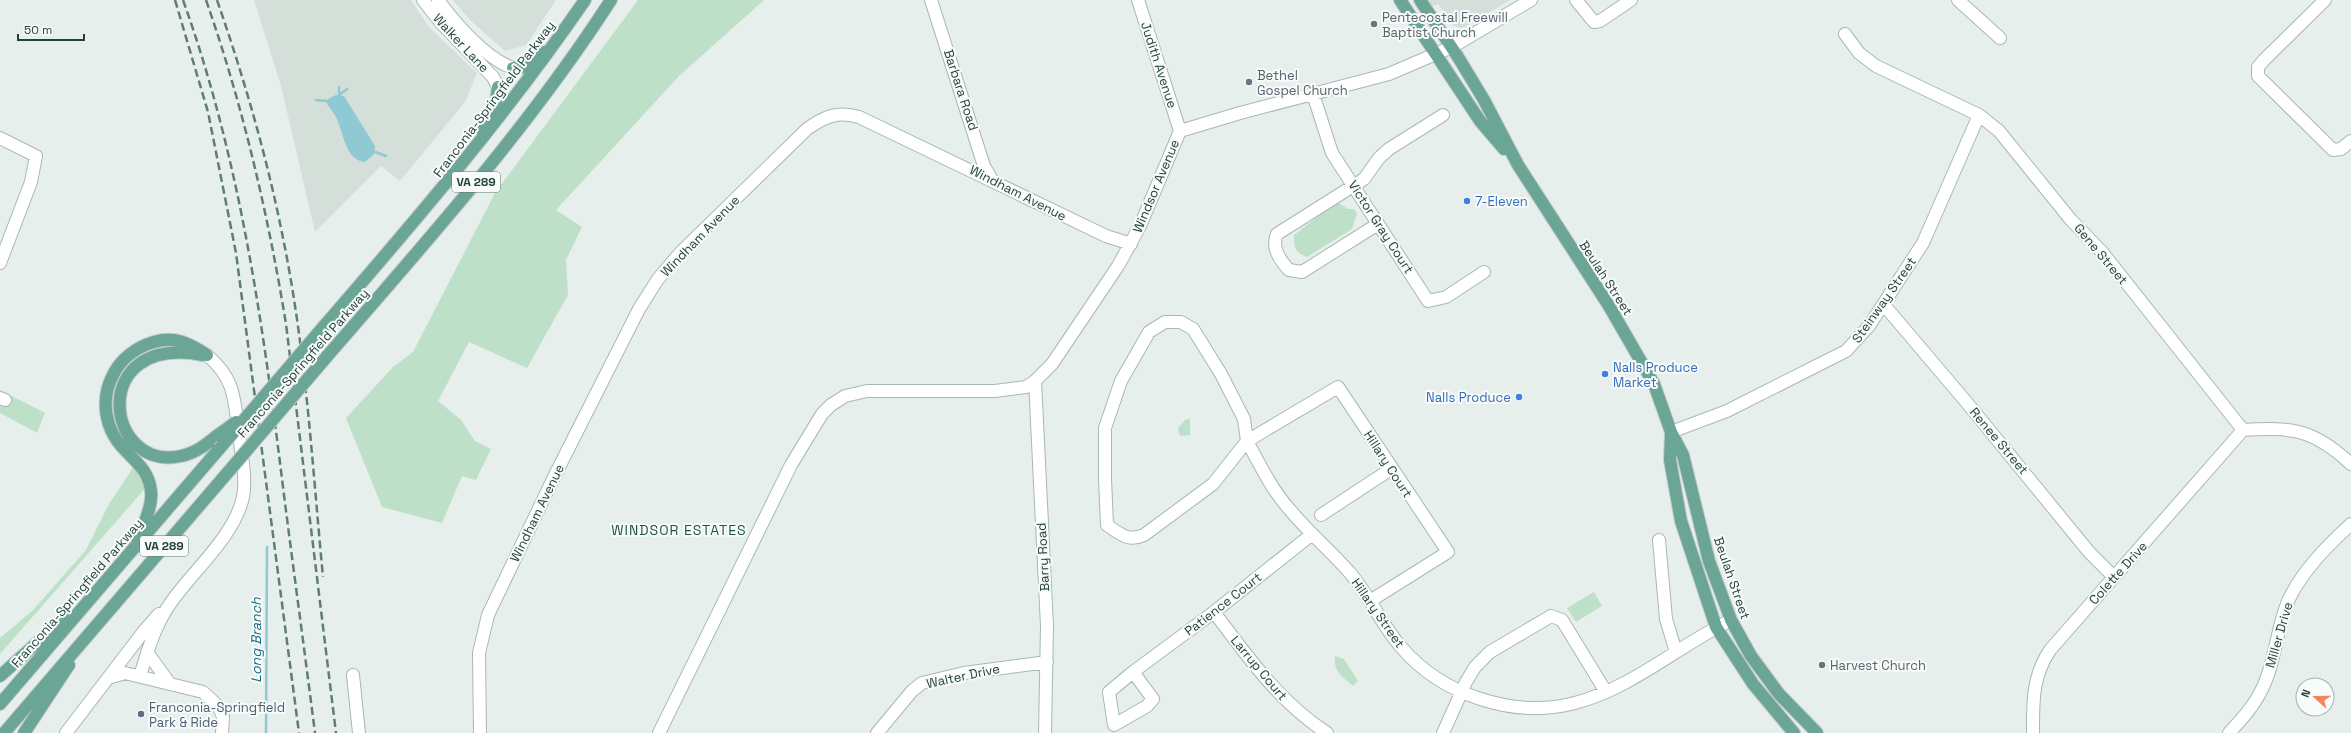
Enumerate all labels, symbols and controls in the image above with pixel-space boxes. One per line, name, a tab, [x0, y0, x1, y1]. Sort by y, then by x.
place label: Pentecostal Freewill Baptist Church	[1382, 9, 1508, 41]
street label: Walker Lane	[429, 10, 493, 76]
scale bar	[18, 16, 84, 42]
street label: Franconia-Springfield Parkway	[429, 17, 559, 181]
marker: Pentecostal Freewill Baptist Church	[1369, 19, 1379, 29]
street label: Judith Avenue	[1137, 20, 1181, 110]
text: 50 m	[24, 22, 52, 38]
street label: Barbara Road	[940, 47, 982, 133]
place label: Bethel Gospel Church	[1257, 67, 1348, 99]
marker: Bethel Gospel Church	[1244, 77, 1254, 87]
street label: Windsor Avenue	[1129, 137, 1183, 235]
street label: Windham Avenue	[967, 161, 1069, 225]
road number: VA 289	[452, 172, 500, 192]
street label: Victor Gray Court	[1344, 177, 1418, 277]
street label: Windham Avenue	[657, 192, 743, 280]
place label: 7-Eleven	[1475, 193, 1528, 210]
marker: 7-Eleven	[1462, 196, 1472, 206]
street label: Gene Street	[2070, 220, 2132, 288]
street label: Beulah Street	[1575, 237, 1637, 319]
street label: Steinway Street	[1848, 254, 1920, 346]
street label: Franconia-Springfield Parkway	[234, 285, 372, 441]
place label: Nalls Produce Market	[1613, 359, 1698, 391]
marker: Nalls Produce Market	[1600, 369, 1610, 379]
place label: Nalls Produce	[1426, 389, 1511, 406]
marker: Nalls Produce	[1514, 392, 1524, 402]
street label: Renee Street	[1966, 404, 2032, 478]
street label: Hillary Court	[1360, 427, 1416, 501]
street label: Windham Avenue	[506, 461, 568, 565]
street label: Franconia-Springfield Parkway	[8, 515, 146, 671]
district label: WINDSOR ESTATES	[611, 521, 747, 539]
street label: Barry Road	[1033, 522, 1053, 592]
street label: Beulah Street	[1710, 535, 1754, 621]
road number: VA 289	[140, 536, 188, 556]
street label: Colette Drive	[2085, 538, 2151, 608]
street label: Patience Court	[1181, 568, 1265, 640]
street label: Hillary Street	[1348, 575, 1408, 651]
water label: Long Branch	[247, 597, 265, 683]
street label: Miller Drive	[2261, 600, 2297, 670]
street label: Larrup Court	[1227, 632, 1291, 704]
place label: Harvest Church	[1830, 657, 1926, 674]
street label: Walter Drive	[925, 660, 1001, 692]
marker: Harvest Church	[1817, 660, 1827, 670]
north arrow	[2295, 677, 2335, 717]
text: N	[2298, 687, 2314, 699]
place label: Franconia-Springfield Park & Ride	[149, 699, 285, 731]
marker: Franconia-Springfield Park & Ride	[136, 709, 146, 719]

